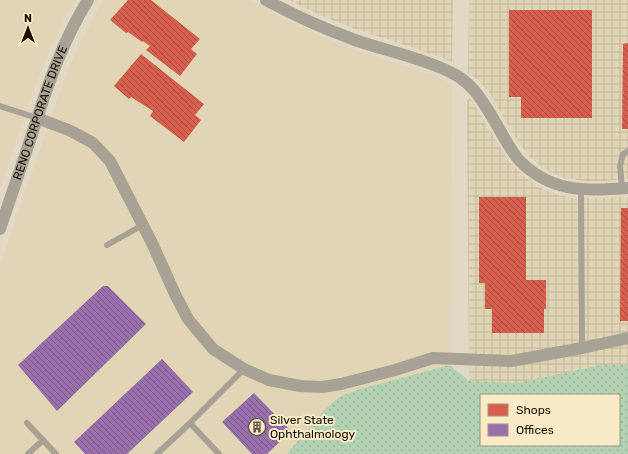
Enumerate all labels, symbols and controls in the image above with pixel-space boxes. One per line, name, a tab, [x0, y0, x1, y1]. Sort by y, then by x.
north arrow	[8, 8, 48, 48]
text: N	[24, 12, 32, 25]
street label: RENO CORPORATE DRIVE	[10, 43, 70, 182]
legend	[480, 394, 620, 446]
text: Shops	[516, 403, 551, 417]
place label: Silver State Ophthalmology	[270, 413, 356, 441]
building icon: Silver State Ophthalmology	[247, 417, 267, 437]
text: Offices	[516, 423, 554, 437]

